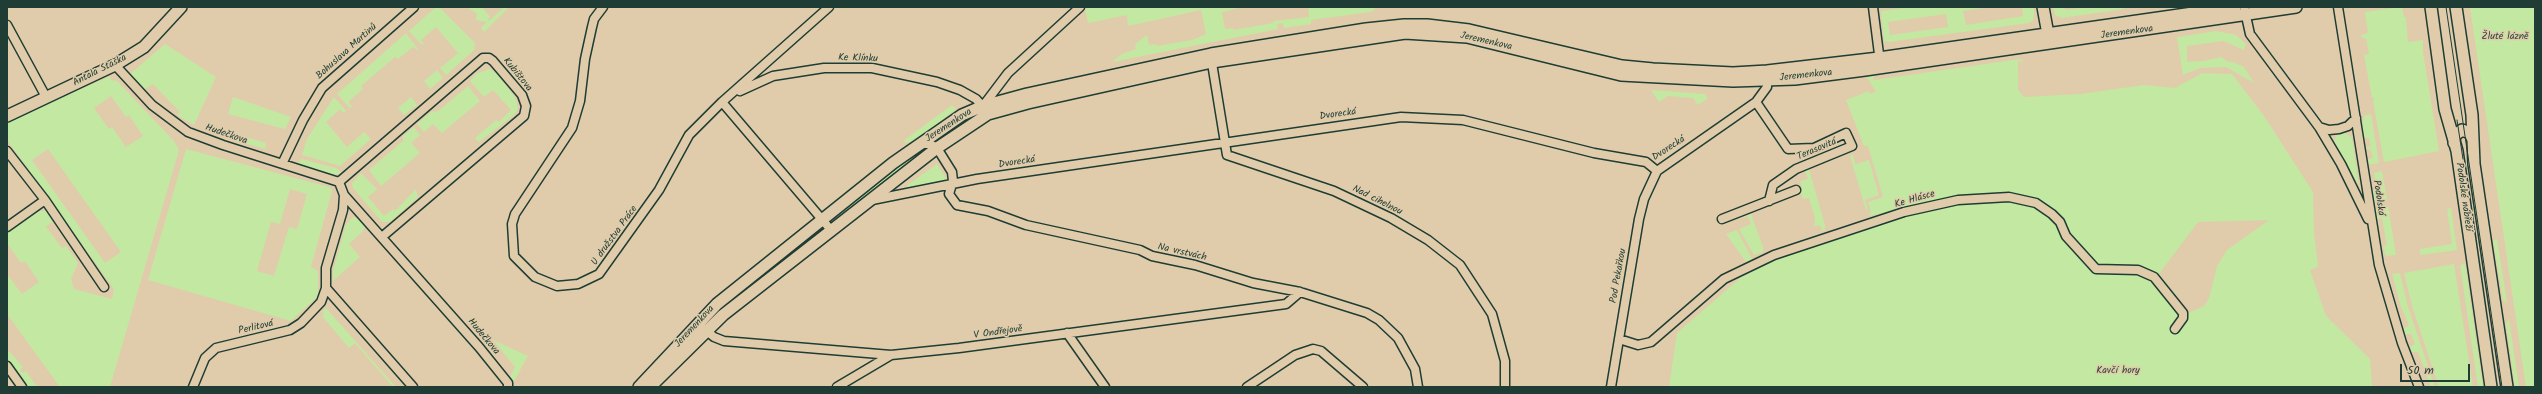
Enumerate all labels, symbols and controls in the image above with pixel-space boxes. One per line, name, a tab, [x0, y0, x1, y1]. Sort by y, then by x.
street label: Bohuslava Martinů	[314, 22, 380, 82]
street label: Jeremenkova	[2100, 23, 2154, 43]
street label: Jeremenkova	[1459, 30, 1513, 54]
park label: Žluté lázně	[2482, 31, 2528, 43]
street label: Antala Staška	[71, 52, 129, 90]
street label: Ke Klínku	[838, 52, 878, 66]
street label: Kubištova	[500, 56, 534, 94]
street label: Jeremenkova	[1779, 67, 1833, 85]
street label: Dvorecká	[1319, 106, 1357, 124]
street label: Jeremenkova	[924, 107, 974, 145]
street label: Hudečkova	[203, 122, 249, 148]
street label: Dvorecká	[1650, 134, 1688, 164]
street label: Terasovitá	[1795, 136, 1839, 164]
street label: Dvorecká	[998, 154, 1036, 172]
street label: Podolské nábřeží	[2452, 162, 2474, 232]
street label: Podolská	[2370, 180, 2386, 216]
street label: Nad cihelnou	[1350, 183, 1404, 219]
street label: Ke Hlásce	[1893, 189, 1937, 211]
street label: U družstva Práce	[589, 204, 641, 268]
street label: Na vrstvách	[1156, 242, 1208, 264]
street label: Pod Pekařkou	[1608, 248, 1630, 304]
street label: Jeremenkova	[673, 304, 717, 350]
street label: Hudečkova	[464, 316, 502, 358]
street label: Perlitová	[237, 318, 275, 338]
street label: V Ondřejově	[973, 324, 1023, 342]
scale bar	[2402, 356, 2472, 382]
text: 50 m	[2407, 361, 2434, 380]
park label: Kavčí hory	[2096, 365, 2140, 377]

